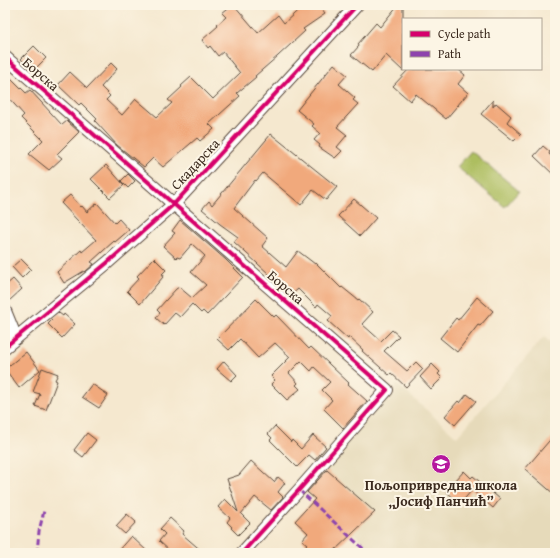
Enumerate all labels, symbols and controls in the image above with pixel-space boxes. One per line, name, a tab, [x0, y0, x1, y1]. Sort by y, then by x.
legend	[402, 18, 542, 70]
text: Cycle path	[438, 25, 491, 42]
text: Path	[438, 45, 461, 62]
street label: Борска	[18, 52, 64, 96]
street label: Скадарска	[166, 134, 224, 194]
street label: Борска	[263, 265, 309, 309]
school or university icon: Пољопривредна школа „Јосиф Панчић”	[430, 453, 452, 475]
place label: Пољопривредна школа „Јосиф Панчић”	[365, 475, 518, 511]

